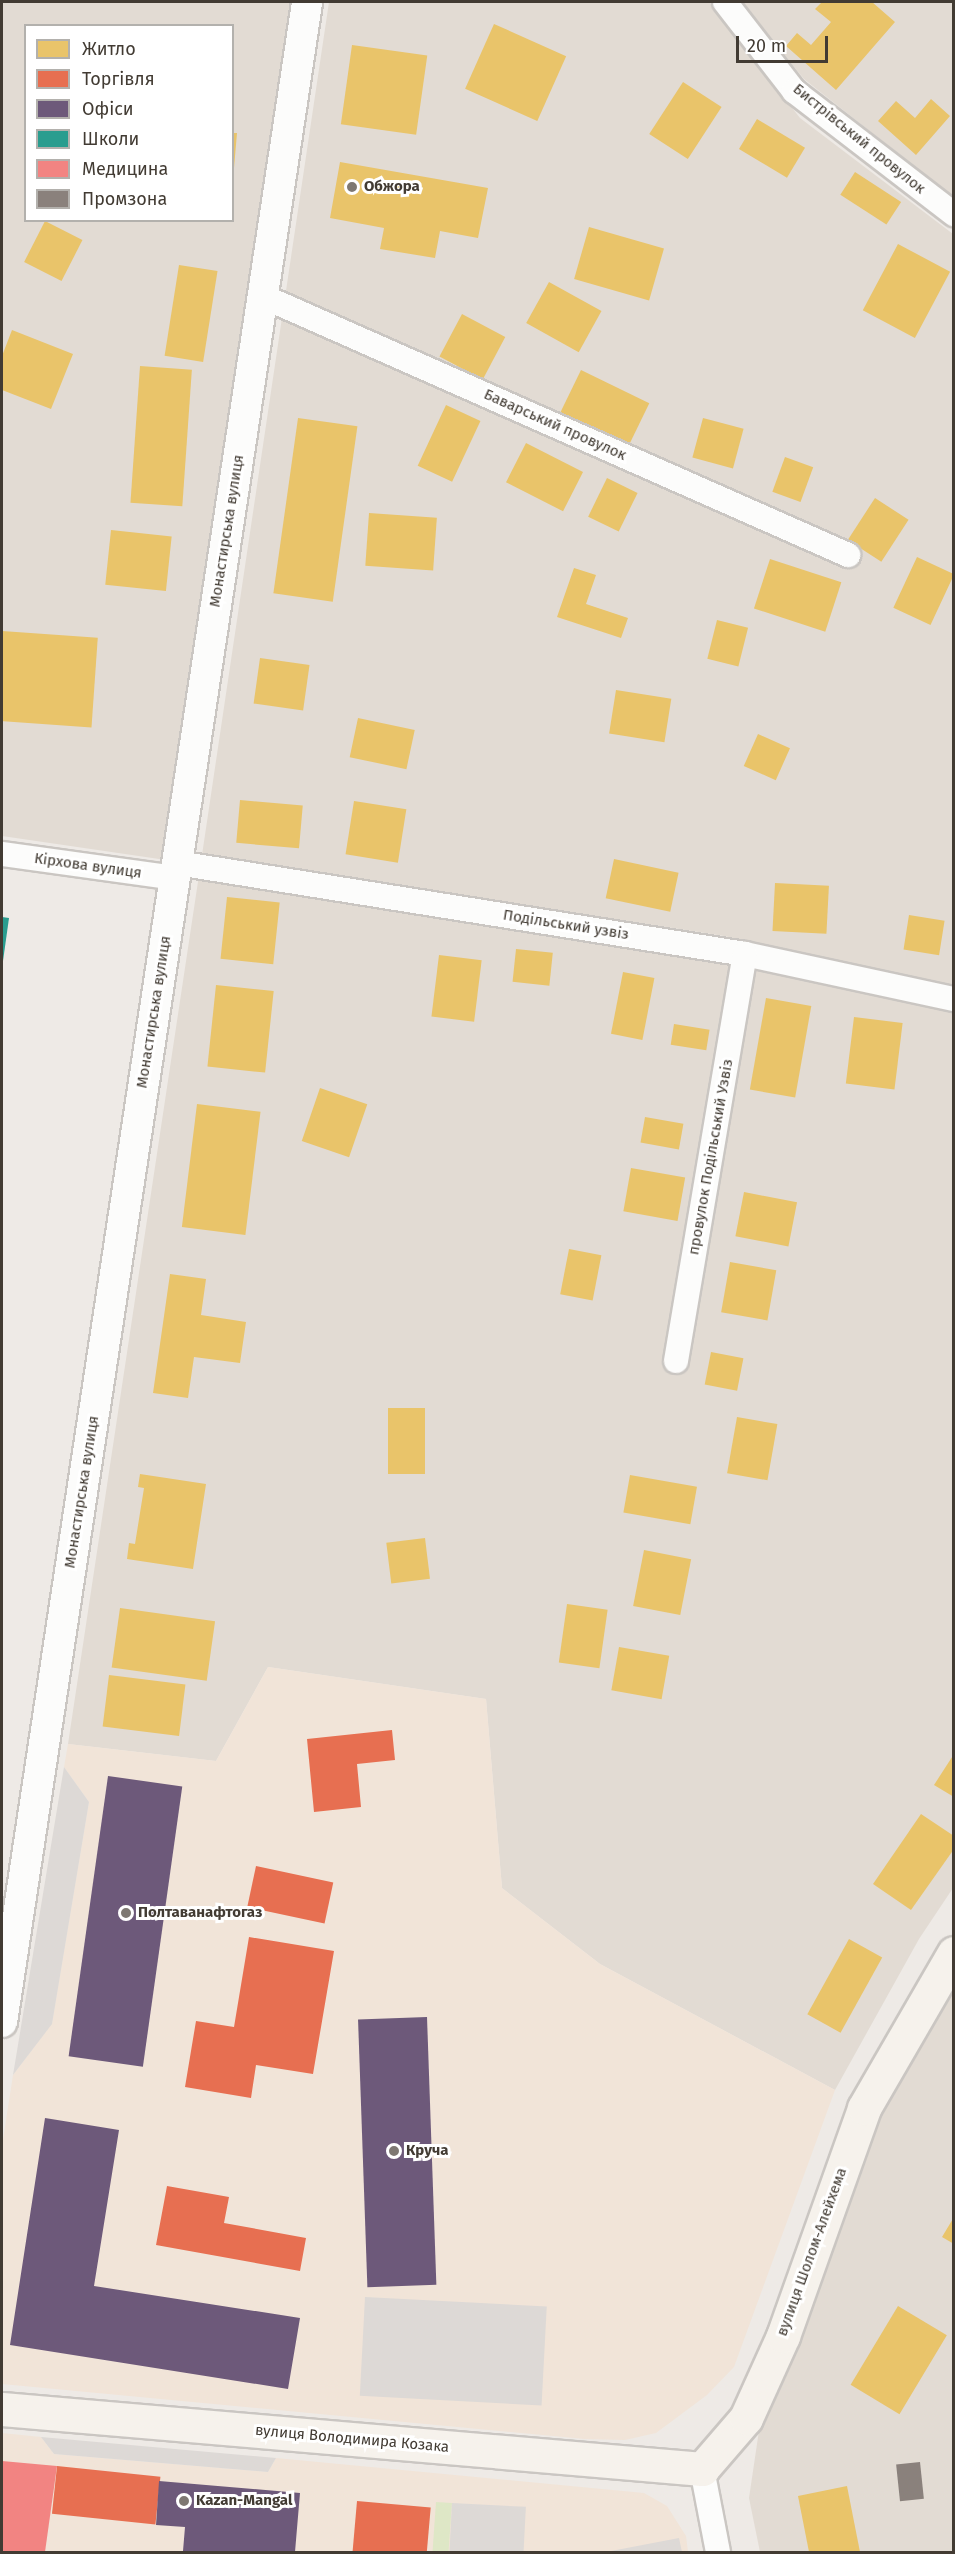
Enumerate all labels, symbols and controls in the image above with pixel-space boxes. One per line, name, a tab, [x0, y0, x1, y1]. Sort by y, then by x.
legend	[24, 24, 234, 222]
scale bar	[739, 24, 830, 62]
text: 20 m	[747, 35, 786, 57]
text: Житло	[82, 38, 136, 60]
text: Торгівля	[82, 68, 155, 90]
street label: Бистрівський провулок	[789, 80, 929, 198]
text: Офіси	[82, 98, 134, 120]
text: Школи	[82, 128, 139, 150]
text: Медицина	[82, 158, 168, 180]
place label: Обжора	[364, 178, 420, 196]
marker: Обжора	[345, 180, 359, 194]
text: Промзона	[82, 188, 167, 210]
street label: Баварський провулок	[481, 385, 629, 465]
street label: Монастирська вулиця	[206, 454, 248, 608]
street label: Кірхова вулиця	[33, 850, 143, 882]
street label: Подільський узвіз	[502, 906, 630, 944]
street label: Монастирська вулиця	[133, 935, 175, 1089]
street label: провулок Подільський Узвіз	[685, 1058, 737, 1256]
street label: Монастирська вулиця	[61, 1415, 103, 1569]
place label: Полтаванафтогаз	[138, 1904, 262, 1922]
marker: Полтаванафтогаз	[119, 1906, 133, 1920]
place label: Круча	[406, 2142, 448, 2160]
marker: Круча	[387, 2144, 401, 2158]
street label: вулиця Шолом-Алейхема	[773, 2165, 851, 2339]
street label: вулиця Володимира Козака	[254, 2422, 450, 2456]
place label: Kazan-Mangal	[196, 2492, 292, 2510]
marker: Kazan-Mangal	[177, 2494, 191, 2508]

